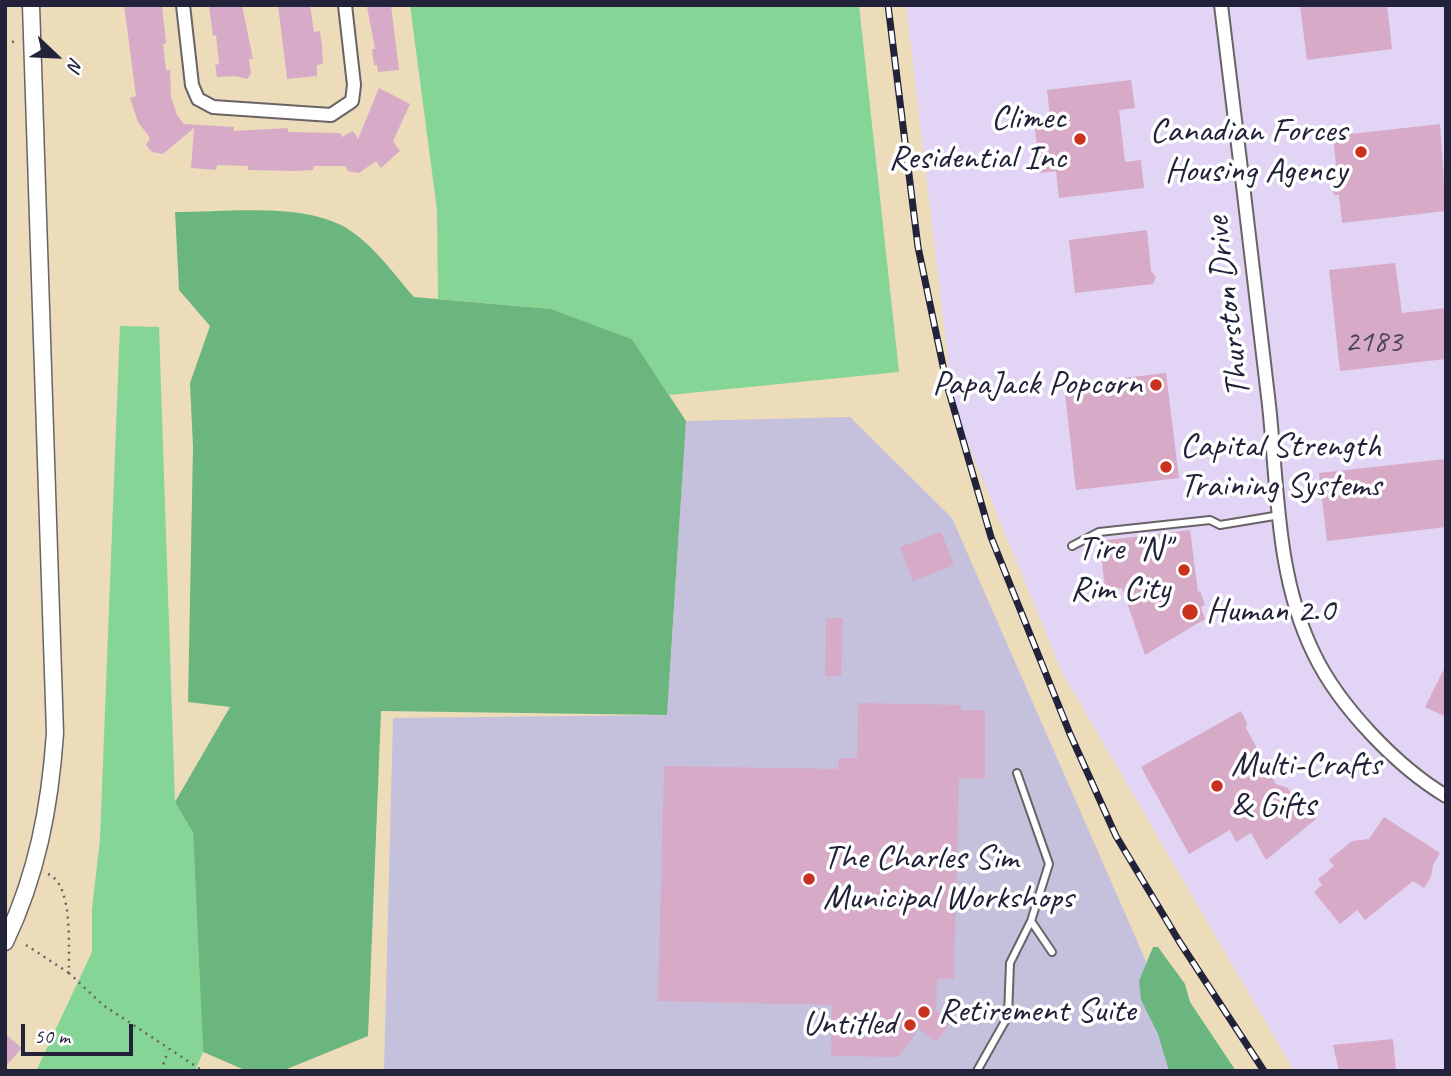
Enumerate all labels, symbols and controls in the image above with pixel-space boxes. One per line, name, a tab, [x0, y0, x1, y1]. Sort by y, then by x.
north arrow	[21, 21, 91, 91]
text: N	[62, 54, 89, 74]
place label: Climec Residential Inc	[888, 98, 1066, 180]
place label: Canadian Forces Housing Agency	[1150, 111, 1347, 193]
marker: Climec Residential Inc	[1072, 131, 1088, 147]
marker: Canadian Forces Housing Agency	[1353, 144, 1369, 160]
street label: Thurston Drive	[1197, 214, 1261, 400]
house number: 2183	[1344, 324, 1402, 362]
place label: PapaJack Popcorn	[932, 364, 1142, 406]
marker: PapaJack Popcorn	[1148, 377, 1164, 393]
place label: Capital Strength Training Systems	[1180, 426, 1381, 508]
marker: Capital Strength Training Systems	[1158, 459, 1174, 475]
place label: Tire "N" Rim City	[1070, 529, 1170, 611]
marker: Tire "N" Rim City	[1176, 562, 1192, 578]
place label: Human 2.0	[1206, 591, 1335, 633]
marker: Human 2.0	[1180, 602, 1200, 622]
place label: Multi-Crafts & Gifts	[1231, 745, 1381, 827]
marker: Multi-Crafts & Gifts	[1209, 778, 1225, 794]
place label: The Charles Sim Municipal Workshops	[823, 838, 1073, 920]
marker: The Charles Sim Municipal Workshops	[801, 871, 817, 887]
place label: Retirement Suite	[938, 991, 1135, 1033]
place label: Untitled	[803, 1004, 896, 1046]
marker: Retirement Suite	[916, 1004, 932, 1020]
scale bar	[24, 1010, 136, 1054]
marker: Untitled	[902, 1017, 918, 1033]
text: 50 m	[34, 1023, 70, 1049]

